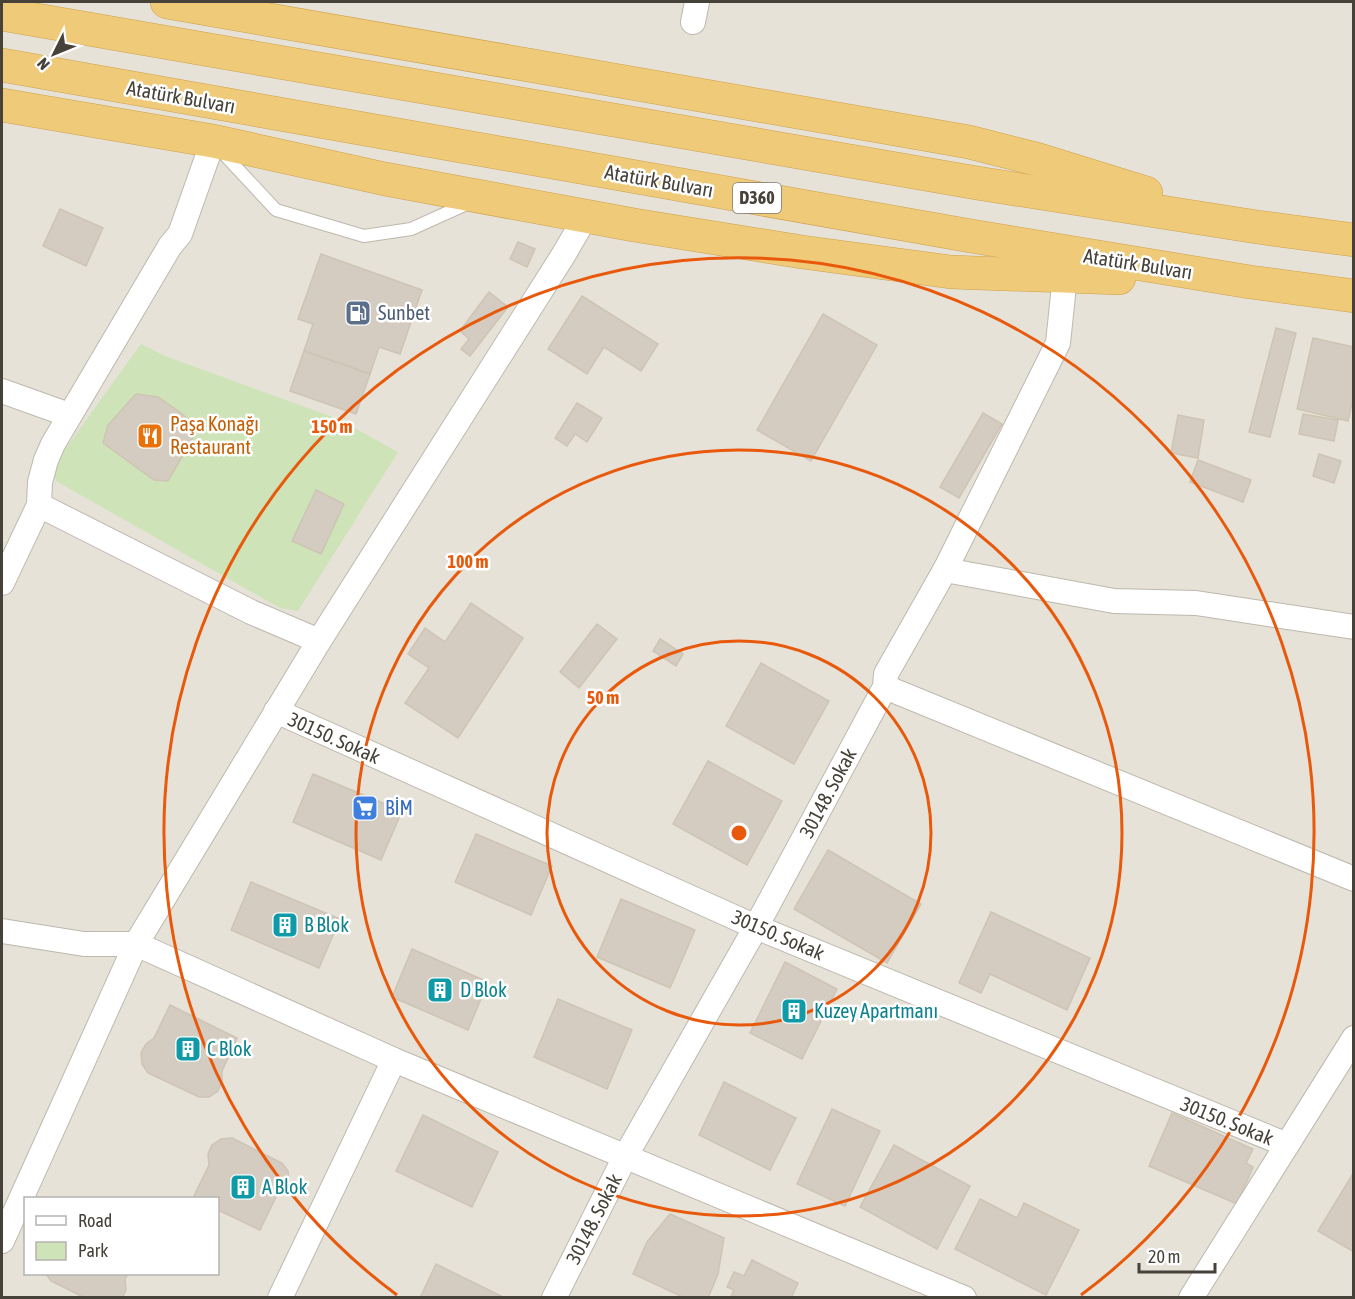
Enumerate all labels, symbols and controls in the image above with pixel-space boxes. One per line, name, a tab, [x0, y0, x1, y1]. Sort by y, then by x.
north arrow	[24, 24, 84, 84]
text: N	[33, 55, 53, 74]
street label: Atatürk Bulvarı	[125, 76, 237, 117]
street label: Atatürk Bulvarı	[603, 160, 715, 201]
road number: D360	[733, 183, 781, 213]
street label: Atatürk Bulvarı	[1082, 244, 1194, 283]
fuel station icon: Sunbet	[343, 298, 373, 328]
place label: Sunbet	[378, 301, 430, 324]
place label: Paşa Konağı Restaurant	[170, 412, 259, 458]
text: 150 m	[312, 416, 352, 437]
restaurant icon: Paşa Konağı Restaurant	[135, 421, 165, 451]
text: 100 m	[448, 551, 488, 572]
text: 50 m	[587, 687, 619, 708]
street label: 30150. Sokak	[285, 707, 384, 768]
street label: 30148. Sokak	[794, 744, 861, 841]
supermarket icon: BİM	[350, 793, 380, 823]
place label: BİM	[385, 796, 413, 819]
centre of rings	[729, 823, 749, 843]
street label: 30150. Sokak	[729, 905, 828, 964]
building icon: B Blok	[270, 910, 300, 940]
place label: B Blok	[304, 913, 349, 936]
building icon: D Blok	[425, 975, 455, 1005]
place label: D Blok	[460, 978, 507, 1001]
building icon: Kuzey Apartmanı	[779, 996, 809, 1026]
place label: Kuzey Apartmanı	[814, 999, 938, 1022]
building icon: C Blok	[173, 1034, 203, 1064]
place label: C Blok	[207, 1037, 252, 1060]
street label: 30150. Sokak	[1177, 1092, 1277, 1150]
street label: 30148. Sokak	[561, 1170, 626, 1268]
building icon: A Blok	[228, 1172, 258, 1202]
place label: A Blok	[262, 1175, 308, 1198]
legend	[24, 1197, 219, 1275]
text: Road	[78, 1210, 112, 1231]
scale bar	[1139, 1236, 1216, 1274]
text: Park	[78, 1240, 108, 1261]
text: 20 m	[1148, 1246, 1180, 1267]

